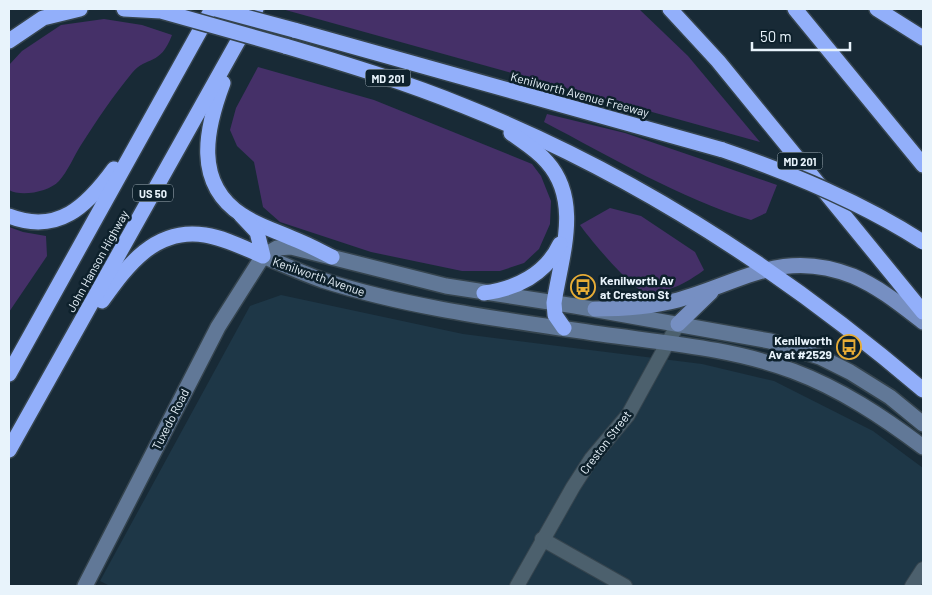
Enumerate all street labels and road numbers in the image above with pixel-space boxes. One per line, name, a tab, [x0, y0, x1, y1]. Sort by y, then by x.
street label: Kenilworth Avenue Freeway	[509, 69, 651, 119]
road number: MD 201	[366, 70, 410, 86]
road number: MD 201	[778, 153, 822, 170]
road number: US 50	[133, 184, 173, 202]
street label: John Hanson Highway	[63, 207, 131, 314]
street label: Kenilworth Avenue	[271, 254, 367, 298]
street label: Tuxedo Road	[149, 386, 191, 452]
street label: Creston Street	[577, 407, 633, 477]

